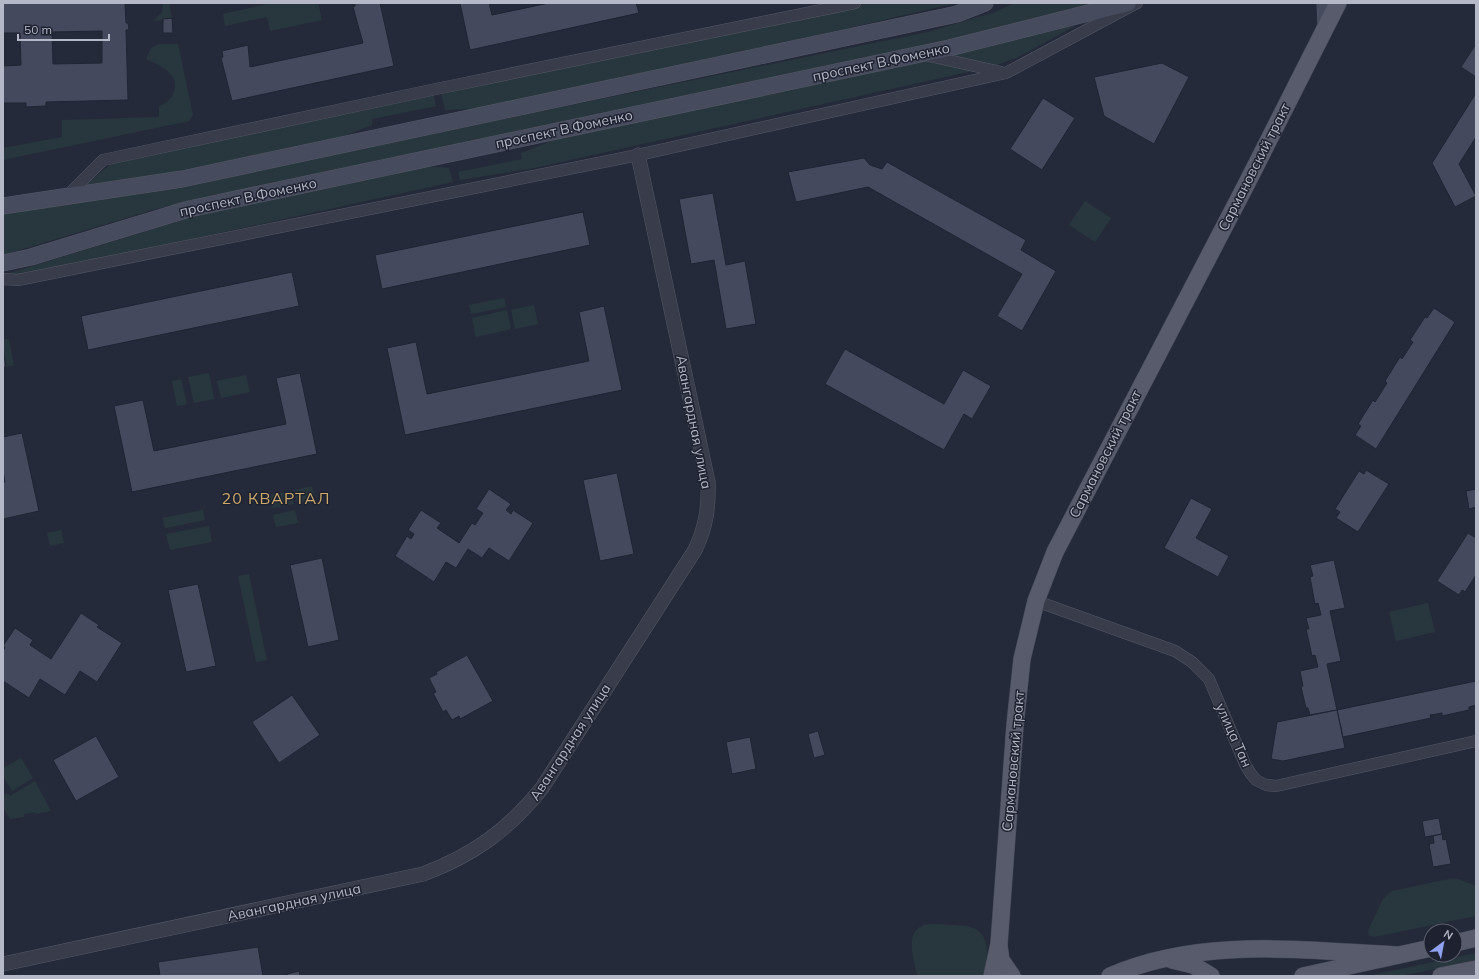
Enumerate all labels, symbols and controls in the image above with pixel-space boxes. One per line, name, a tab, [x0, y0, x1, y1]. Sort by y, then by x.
scale bar	[18, 16, 109, 42]
text: 50 m	[24, 22, 52, 37]
street label: проспект В.Фоменко	[811, 39, 951, 85]
street label: Сармановский тракт	[1214, 100, 1294, 234]
street label: проспект В.Фоменко	[494, 106, 634, 152]
street label: проспект В.Фоменко	[178, 174, 318, 220]
street label: Авангардная улица	[672, 354, 716, 490]
street label: Сармановский тракт	[1065, 387, 1145, 521]
district label: 20 КВАРТАЛ	[222, 488, 330, 508]
street label: Авангардная улица	[525, 680, 615, 804]
street label: Сармановский тракт	[998, 689, 1028, 832]
street label: улица Тан	[1212, 700, 1256, 770]
street label: Авангардная улица	[226, 879, 362, 925]
north arrow	[1423, 923, 1463, 963]
text: N	[1441, 926, 1456, 943]

